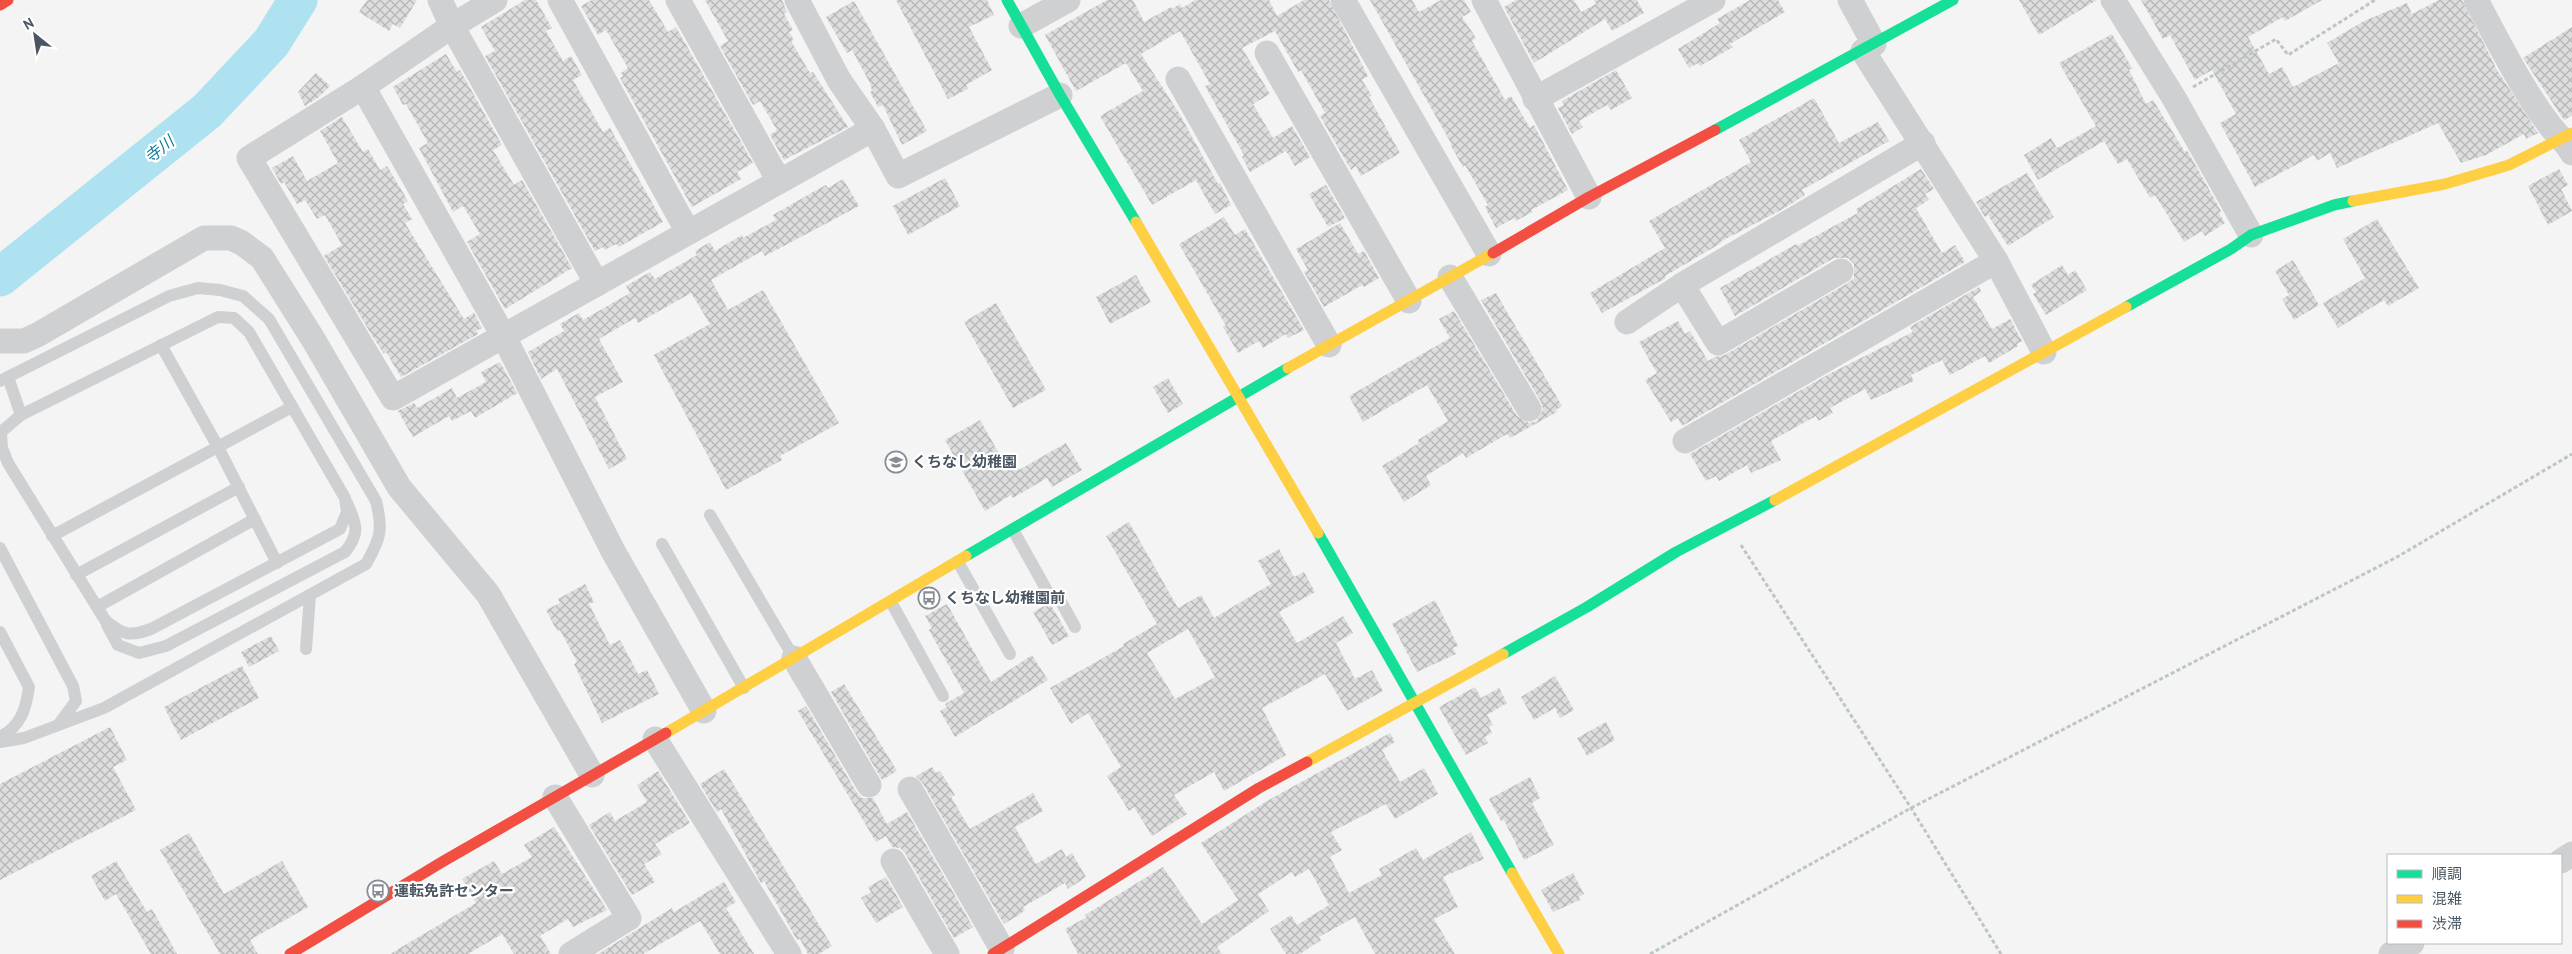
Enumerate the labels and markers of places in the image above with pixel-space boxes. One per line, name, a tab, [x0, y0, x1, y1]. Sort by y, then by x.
school or university icon: くちなし幼稚園	[884, 450, 908, 474]
place label: くちなし幼稚園	[912, 452, 1017, 471]
bus stop icon: くちなし幼稚園前	[917, 586, 941, 610]
place label: くちなし幼稚園前	[945, 588, 1065, 607]
bus stop icon: 運転免許センター	[366, 879, 390, 903]
place label: 運転免許センター	[394, 881, 514, 900]

